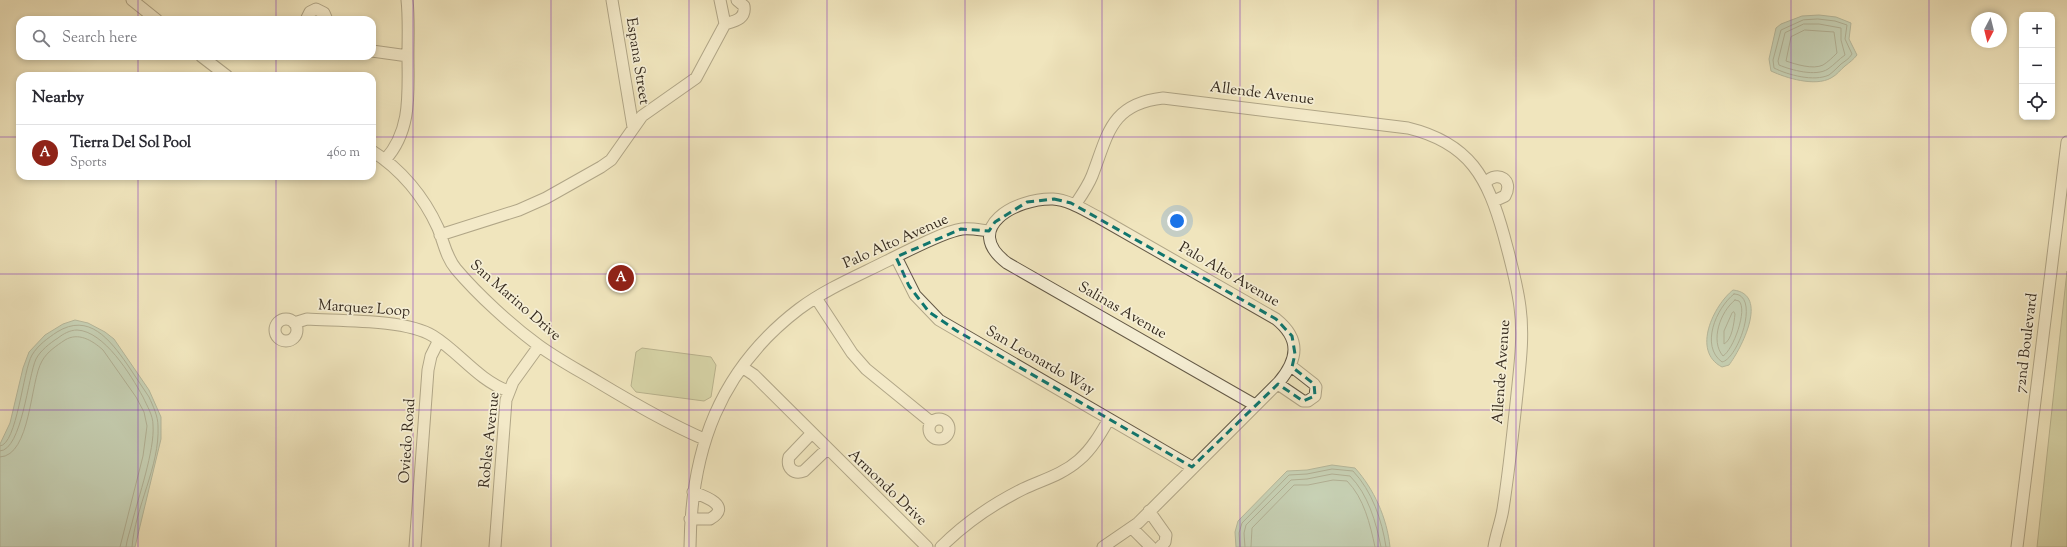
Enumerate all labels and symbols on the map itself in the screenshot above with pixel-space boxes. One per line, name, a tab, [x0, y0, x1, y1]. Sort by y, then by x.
north arrow	[1971, 12, 2007, 48]
street label: Espana Street	[620, 16, 654, 106]
street label: Allende Avenue	[1209, 77, 1315, 111]
street label: Palo Alto Avenue	[840, 209, 952, 275]
your location	[1167, 211, 1187, 231]
street label: Palo Alto Avenue	[1175, 238, 1283, 312]
street label: San Marino Drive	[465, 256, 565, 346]
pin: A	[608, 263, 634, 293]
street label: Salinas Avenue	[1074, 277, 1170, 345]
street label: 72nd Boulevard	[2010, 291, 2044, 394]
street label: Marquez Loop	[317, 295, 411, 323]
street label: Allende Avenue	[1488, 319, 1516, 425]
street label: San Leonardo Way	[981, 321, 1099, 401]
street label: Robles Avenue	[475, 391, 505, 489]
street label: Oviedo Road	[395, 397, 421, 484]
street label: Armondo Drive	[843, 445, 931, 531]

